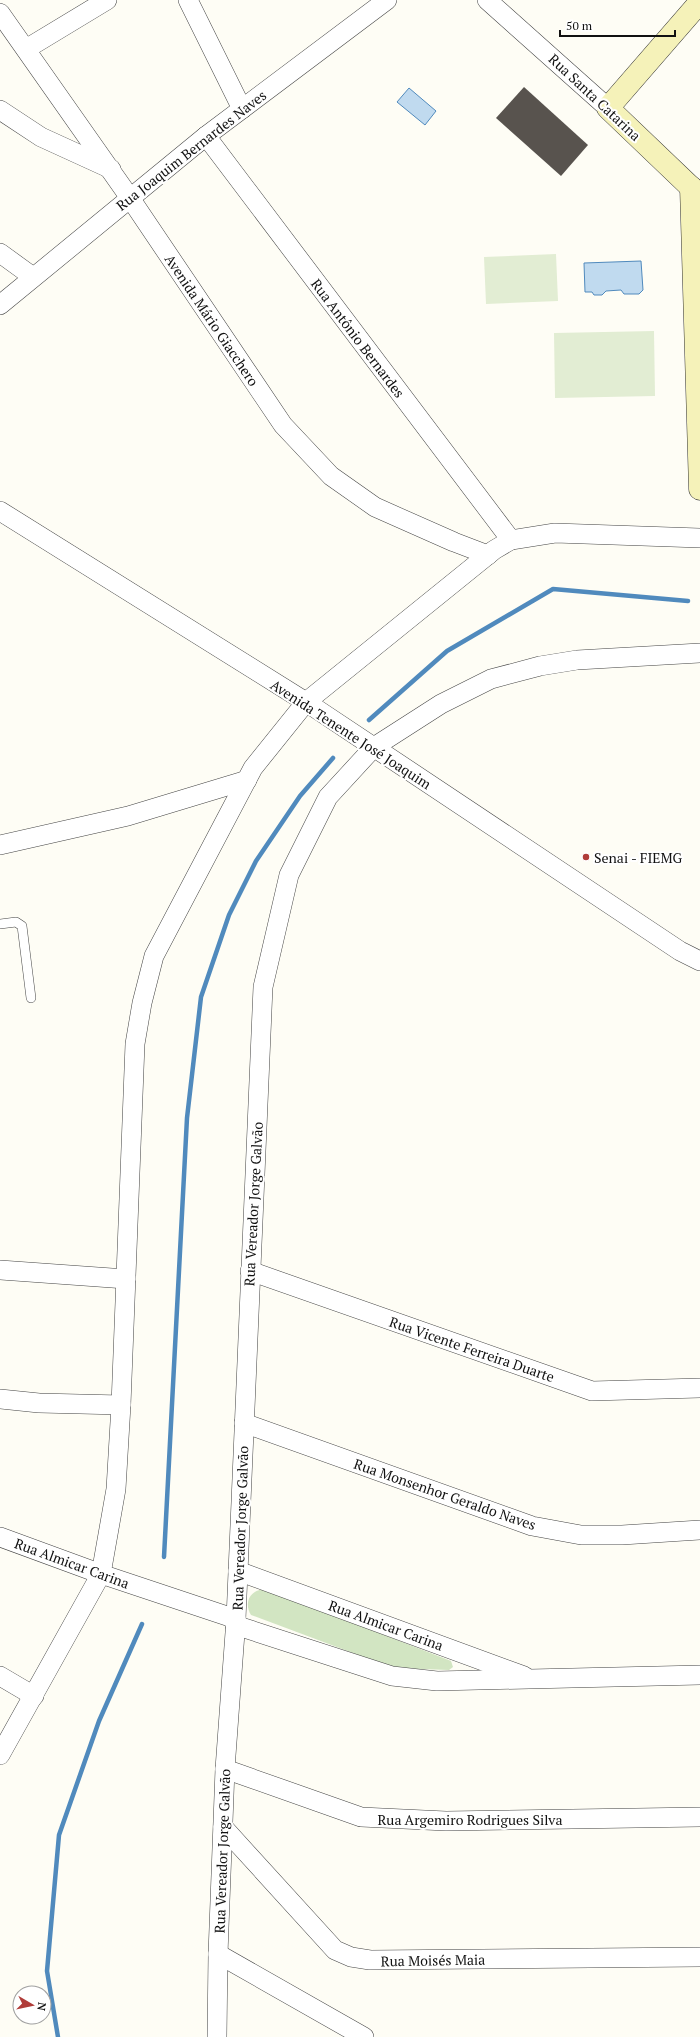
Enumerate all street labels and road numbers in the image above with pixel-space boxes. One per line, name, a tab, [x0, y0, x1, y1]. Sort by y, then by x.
street label: Rua Santa Catarina	[545, 49, 645, 145]
street label: Rua Joaquim Bernardes Naves	[112, 85, 270, 215]
street label: Avenida Mário Giacchero	[161, 250, 263, 390]
street label: Rua Antônio Bernardes	[307, 275, 409, 401]
street label: Avenida Tenente José Joaquim	[267, 675, 435, 793]
street label: Rua Vereador Jorge Galvão	[239, 1121, 267, 1287]
street label: Rua Vicente Ferreira Duarte	[387, 1312, 557, 1386]
street label: Rua Vereador Jorge Galvão	[228, 1445, 252, 1611]
street label: Rua Monsenhor Geraldo Naves	[351, 1454, 539, 1534]
street label: Rua Almicar Carina	[12, 1533, 132, 1593]
street label: Rua Almicar Carina	[326, 1595, 446, 1655]
street label: Rua Vereador Jorge Galvão	[210, 1768, 234, 1934]
street label: Rua Argemiro Rodrigues Silva	[377, 1810, 563, 1829]
street label: Rua Moisés Maia	[381, 1950, 485, 1970]

